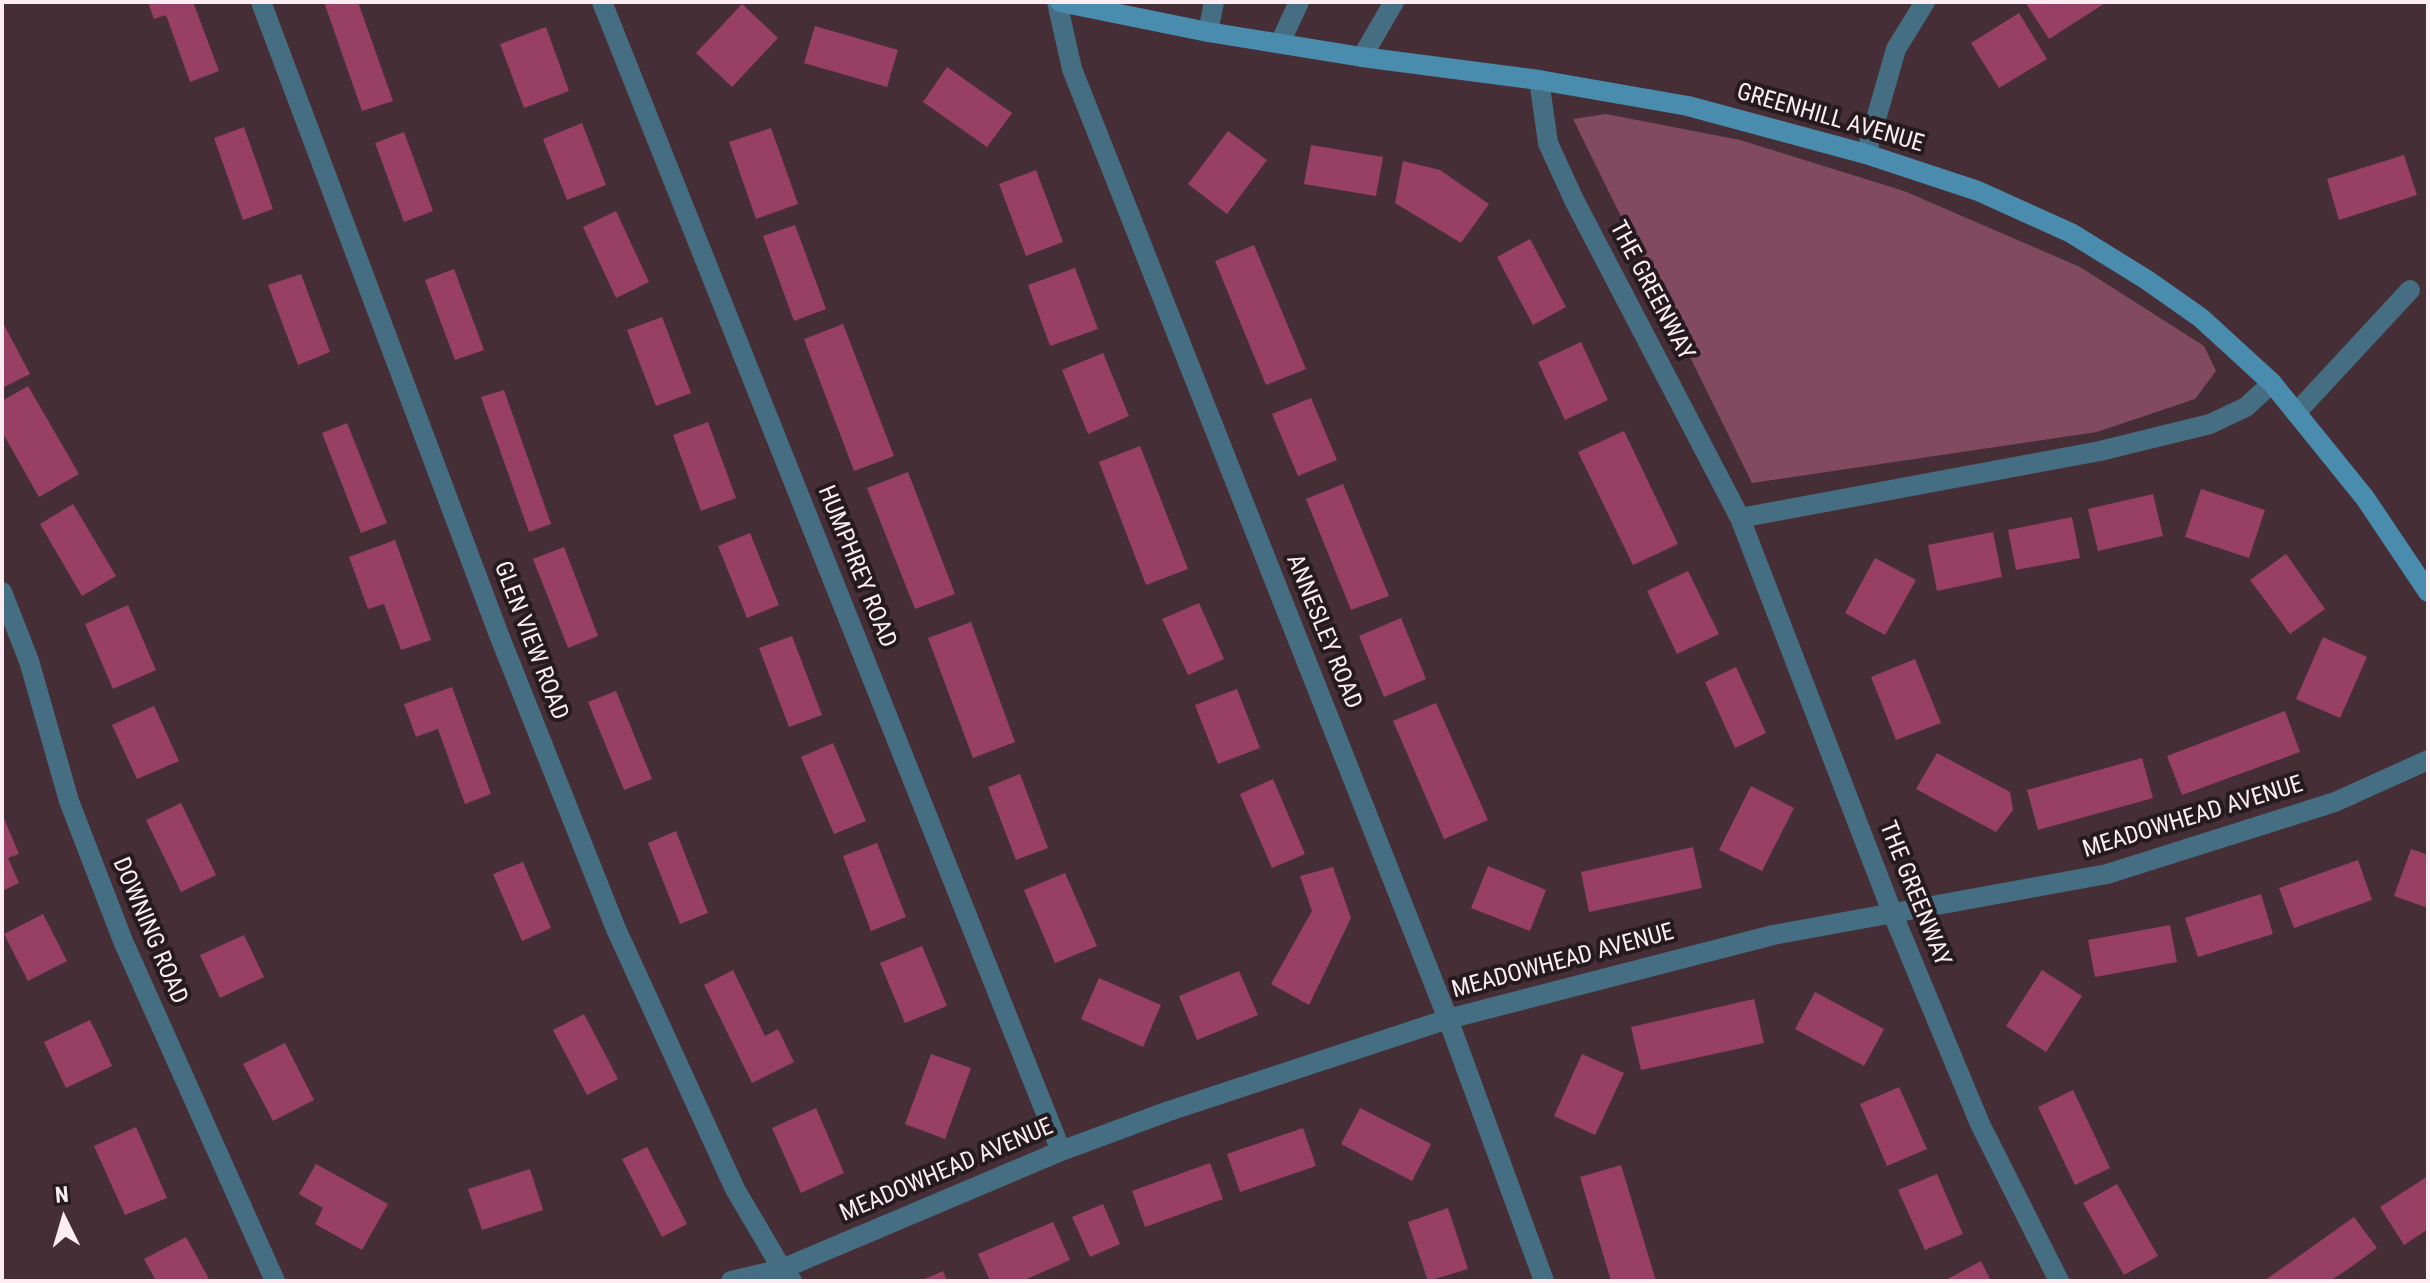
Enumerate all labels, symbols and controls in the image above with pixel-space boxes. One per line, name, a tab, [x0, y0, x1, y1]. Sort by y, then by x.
street label: GREENHILL AVENUE	[1733, 79, 1927, 159]
street label: THE GREENWAY	[1602, 216, 1700, 366]
street label: HUMPHREY ROAD	[810, 482, 902, 652]
street label: ANNESLEY ROAD	[1279, 551, 1367, 713]
street label: GLEN VIEW ROAD	[487, 558, 573, 724]
street label: MEADOWHEAD AVENUE	[2079, 771, 2307, 865]
street label: THE GREENWAY	[1872, 817, 1956, 971]
street label: DOWNING ROAD	[105, 853, 193, 1009]
street label: MEADOWHEAD AVENUE	[1449, 919, 1677, 1005]
street label: MEADOWHEAD AVENUE	[836, 1113, 1058, 1229]
north arrow	[24, 1179, 104, 1259]
text: N	[54, 1182, 70, 1208]

